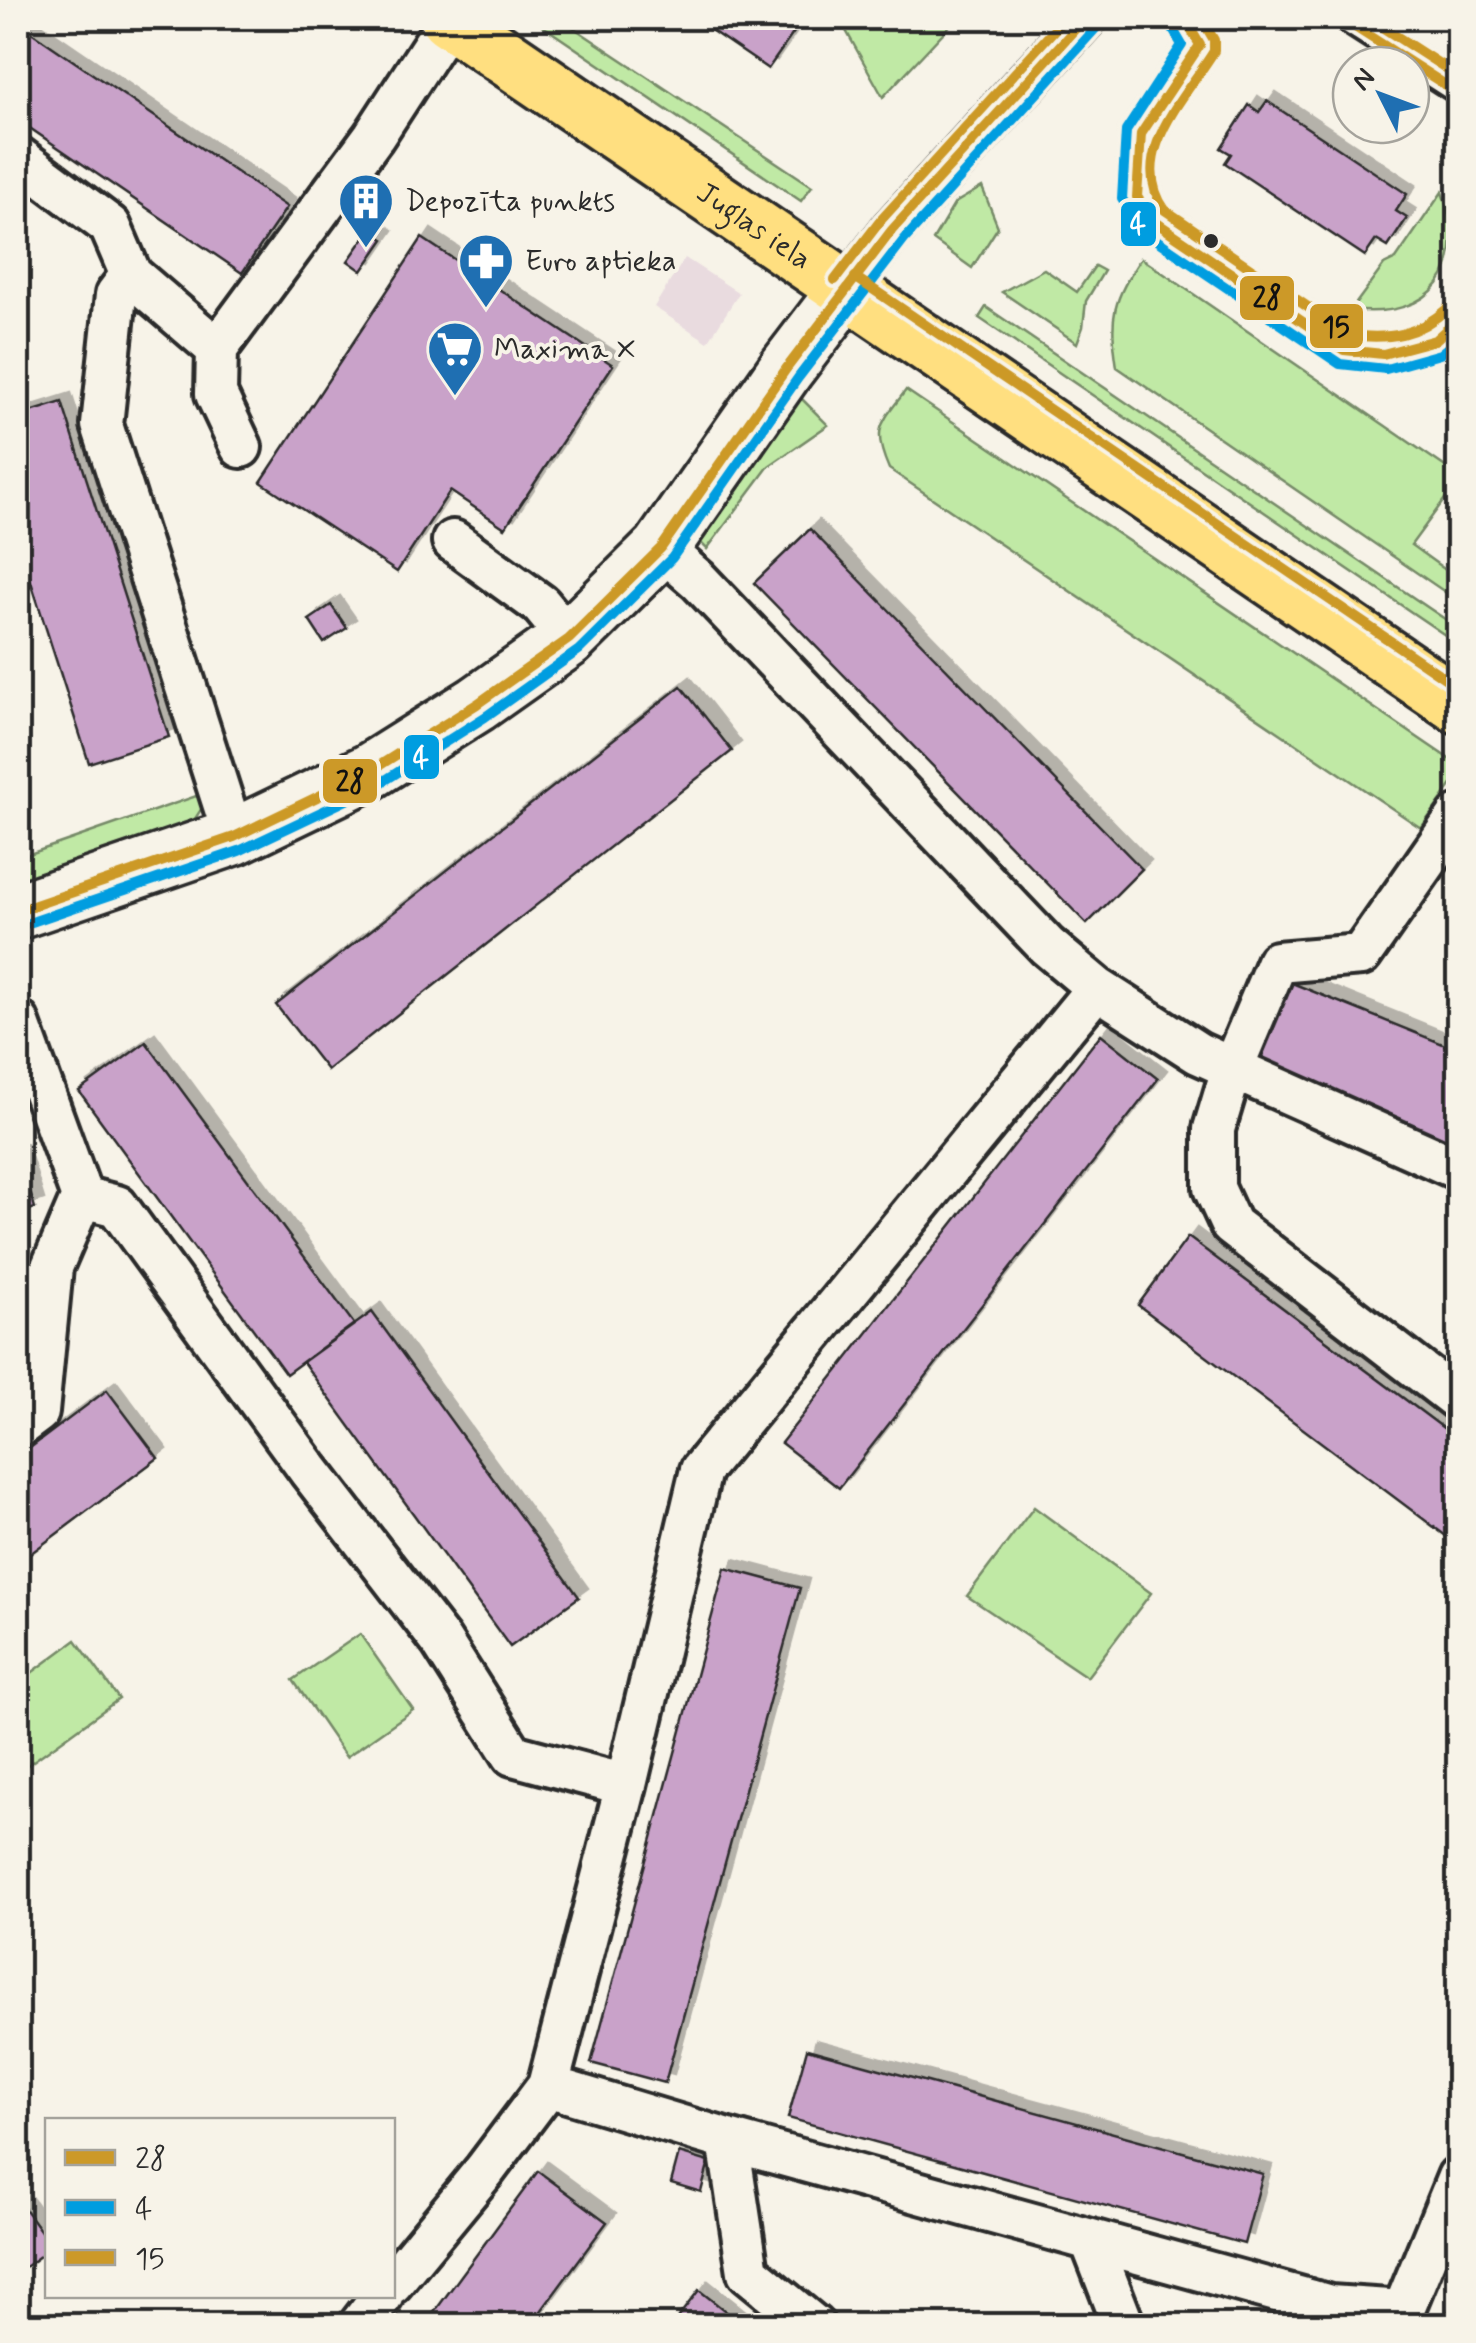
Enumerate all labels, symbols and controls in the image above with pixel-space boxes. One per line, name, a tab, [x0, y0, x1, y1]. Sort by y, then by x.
north arrow	[1331, 45, 1431, 145]
text: N	[1344, 61, 1384, 99]
building icon: Depozīta punkts	[336, 171, 396, 250]
street label: Juglas iela	[689, 173, 819, 279]
place label: Depozīta punkts	[405, 182, 615, 221]
line badge: 4	[1119, 200, 1158, 248]
text: 4	[1130, 207, 1147, 244]
pharmacy icon: Euro aptieka	[456, 231, 516, 310]
unlabelled marker	[1201, 231, 1221, 251]
place label: Euro aptieka	[525, 242, 676, 281]
line badge: 28	[1238, 274, 1296, 322]
text: 28	[1252, 281, 1282, 318]
line badge: 15	[1308, 302, 1365, 350]
text: 15	[1322, 310, 1350, 347]
supermarket icon: Maxima X	[425, 319, 485, 398]
place label: Maxima X	[494, 330, 636, 369]
line badge: 4	[402, 733, 441, 781]
text: 4	[413, 741, 430, 778]
line badge: 28	[321, 757, 379, 805]
text: 28	[335, 765, 365, 802]
legend	[45, 2118, 395, 2298]
text: 28	[135, 2140, 166, 2179]
text: 4	[135, 2190, 152, 2229]
text: 15	[135, 2240, 164, 2279]

